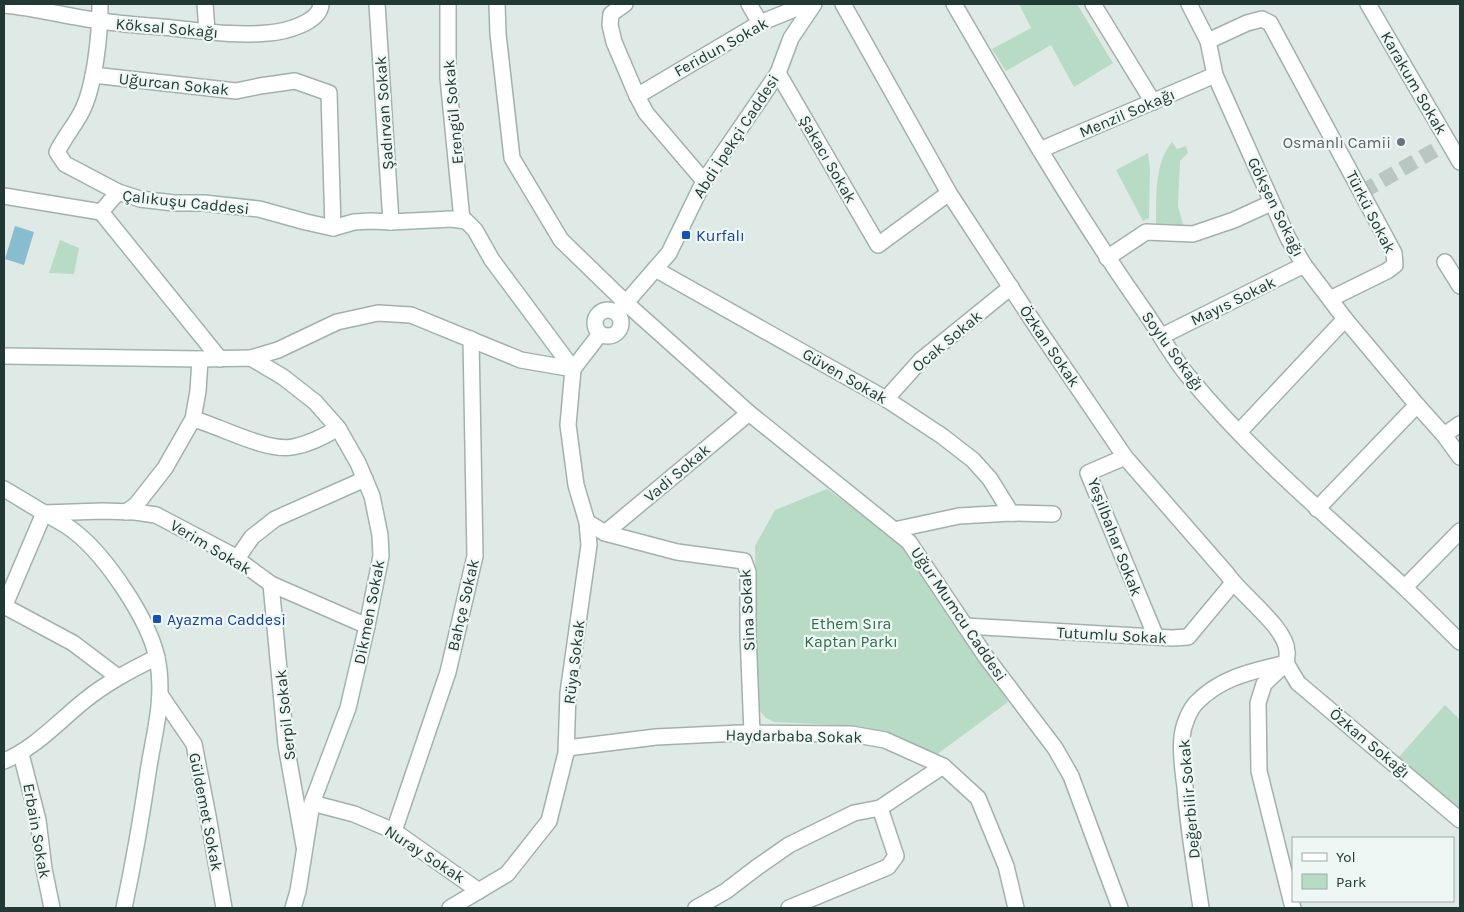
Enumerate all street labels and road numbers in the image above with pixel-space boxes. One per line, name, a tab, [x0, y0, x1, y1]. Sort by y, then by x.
street label: Feridun Sokak	[671, 13, 771, 81]
street label: Köksal Sokağı	[115, 14, 219, 42]
street label: Karakum Sokak	[1377, 28, 1451, 138]
street label: Şadırvan Sokak	[371, 55, 397, 171]
street label: Erengül Sokak	[439, 59, 467, 165]
street label: Uğurcan Sokak	[118, 69, 230, 99]
street label: Abdi İpekçi Caddesi	[689, 71, 783, 201]
street label: Menzil Sokağı	[1076, 84, 1178, 142]
street label: Şakacı Sokak	[795, 112, 861, 206]
street label: Gökşen Sokağı	[1244, 154, 1308, 260]
street label: Türkü Sokak	[1342, 168, 1400, 256]
street label: Çalıkuşu Caddesi	[122, 186, 250, 218]
street label: Mayıs Sokak	[1187, 272, 1279, 330]
street label: Özkan Sokak	[1016, 302, 1084, 390]
street label: Ocak Sokak	[908, 306, 986, 376]
street label: Soylu Sokağı	[1138, 307, 1208, 395]
street label: Güven Sokak	[799, 344, 891, 408]
street label: Vadi Sokak	[640, 440, 714, 506]
street label: Yeşilbahar Sokak	[1084, 475, 1146, 599]
street label: Verim Sokak	[167, 515, 255, 579]
street label: Uğur Mumcu Caddesi	[907, 543, 1011, 685]
street label: Bahçe Sokak	[443, 557, 483, 653]
street label: Dikmen Sokak	[350, 558, 388, 666]
street label: Sina Sokak	[735, 569, 759, 651]
street label: Rüya Sokak	[559, 619, 589, 705]
street label: Tutumlu Sokak	[1056, 623, 1168, 647]
street label: Serpil Sokak	[271, 669, 299, 761]
street label: Özkan Sokağı	[1326, 704, 1414, 782]
street label: Haydarbaba Sokak	[726, 725, 862, 747]
street label: Değerbilir Sokak	[1174, 738, 1204, 860]
street label: Güldemet Sokak	[185, 751, 227, 873]
street label: Erbain Sokak	[19, 782, 55, 880]
street label: Nuray Sokak	[381, 821, 469, 887]

